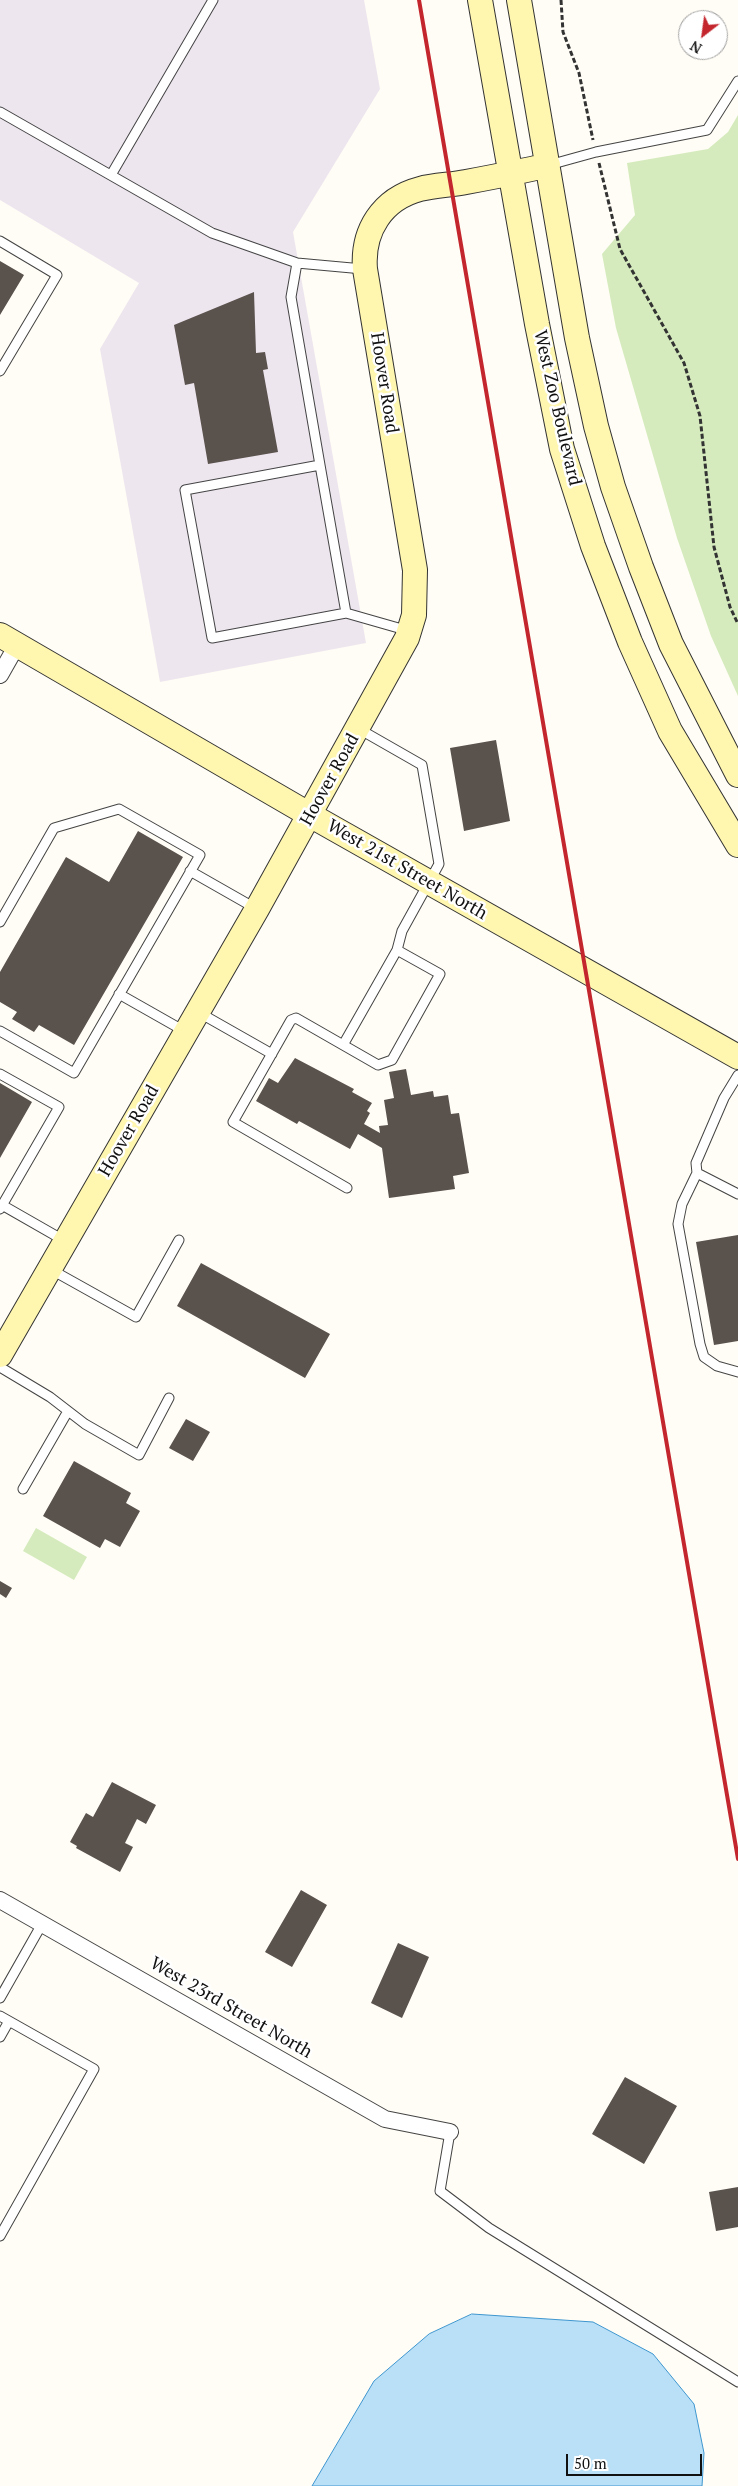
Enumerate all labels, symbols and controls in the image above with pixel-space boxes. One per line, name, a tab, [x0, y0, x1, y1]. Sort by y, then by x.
north arrow	[678, 10, 728, 60]
text: N	[686, 37, 705, 58]
street label: West Zoo Boulevard	[529, 328, 585, 488]
street label: Hoover Road	[365, 331, 403, 435]
street label: Hoover Road	[296, 730, 364, 830]
street label: West 21st Street North	[323, 815, 491, 925]
street label: Hoover Road	[94, 1081, 164, 1181]
street label: West 23rd Street North	[146, 1953, 316, 2063]
scale bar	[568, 2444, 704, 2476]
text: 50 m	[574, 2453, 607, 2473]

